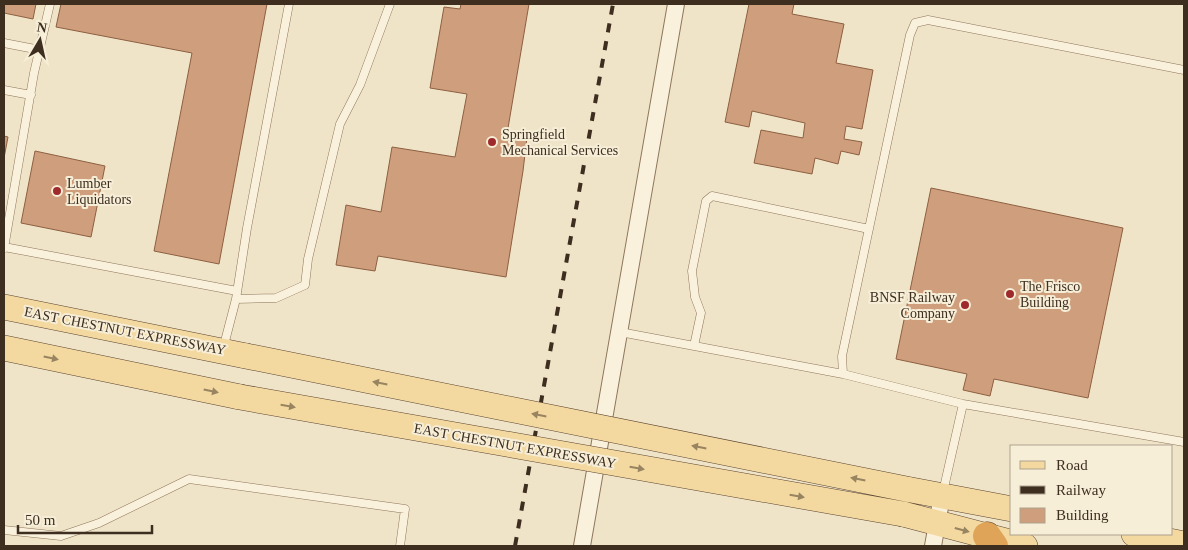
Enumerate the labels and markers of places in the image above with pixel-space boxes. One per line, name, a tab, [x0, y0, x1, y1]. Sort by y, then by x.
place label: Springfield Mechanical Services	[502, 127, 618, 158]
marker: Springfield Mechanical Services	[486, 136, 498, 148]
place label: Lumber Liquidators	[67, 176, 132, 207]
marker: Lumber Liquidators	[51, 185, 63, 197]
place label: The Frisco Building	[1020, 279, 1080, 310]
marker: The Frisco Building	[1004, 288, 1016, 300]
place label: BNSF Railway Company	[870, 290, 955, 321]
marker: BNSF Railway Company	[959, 299, 971, 311]

